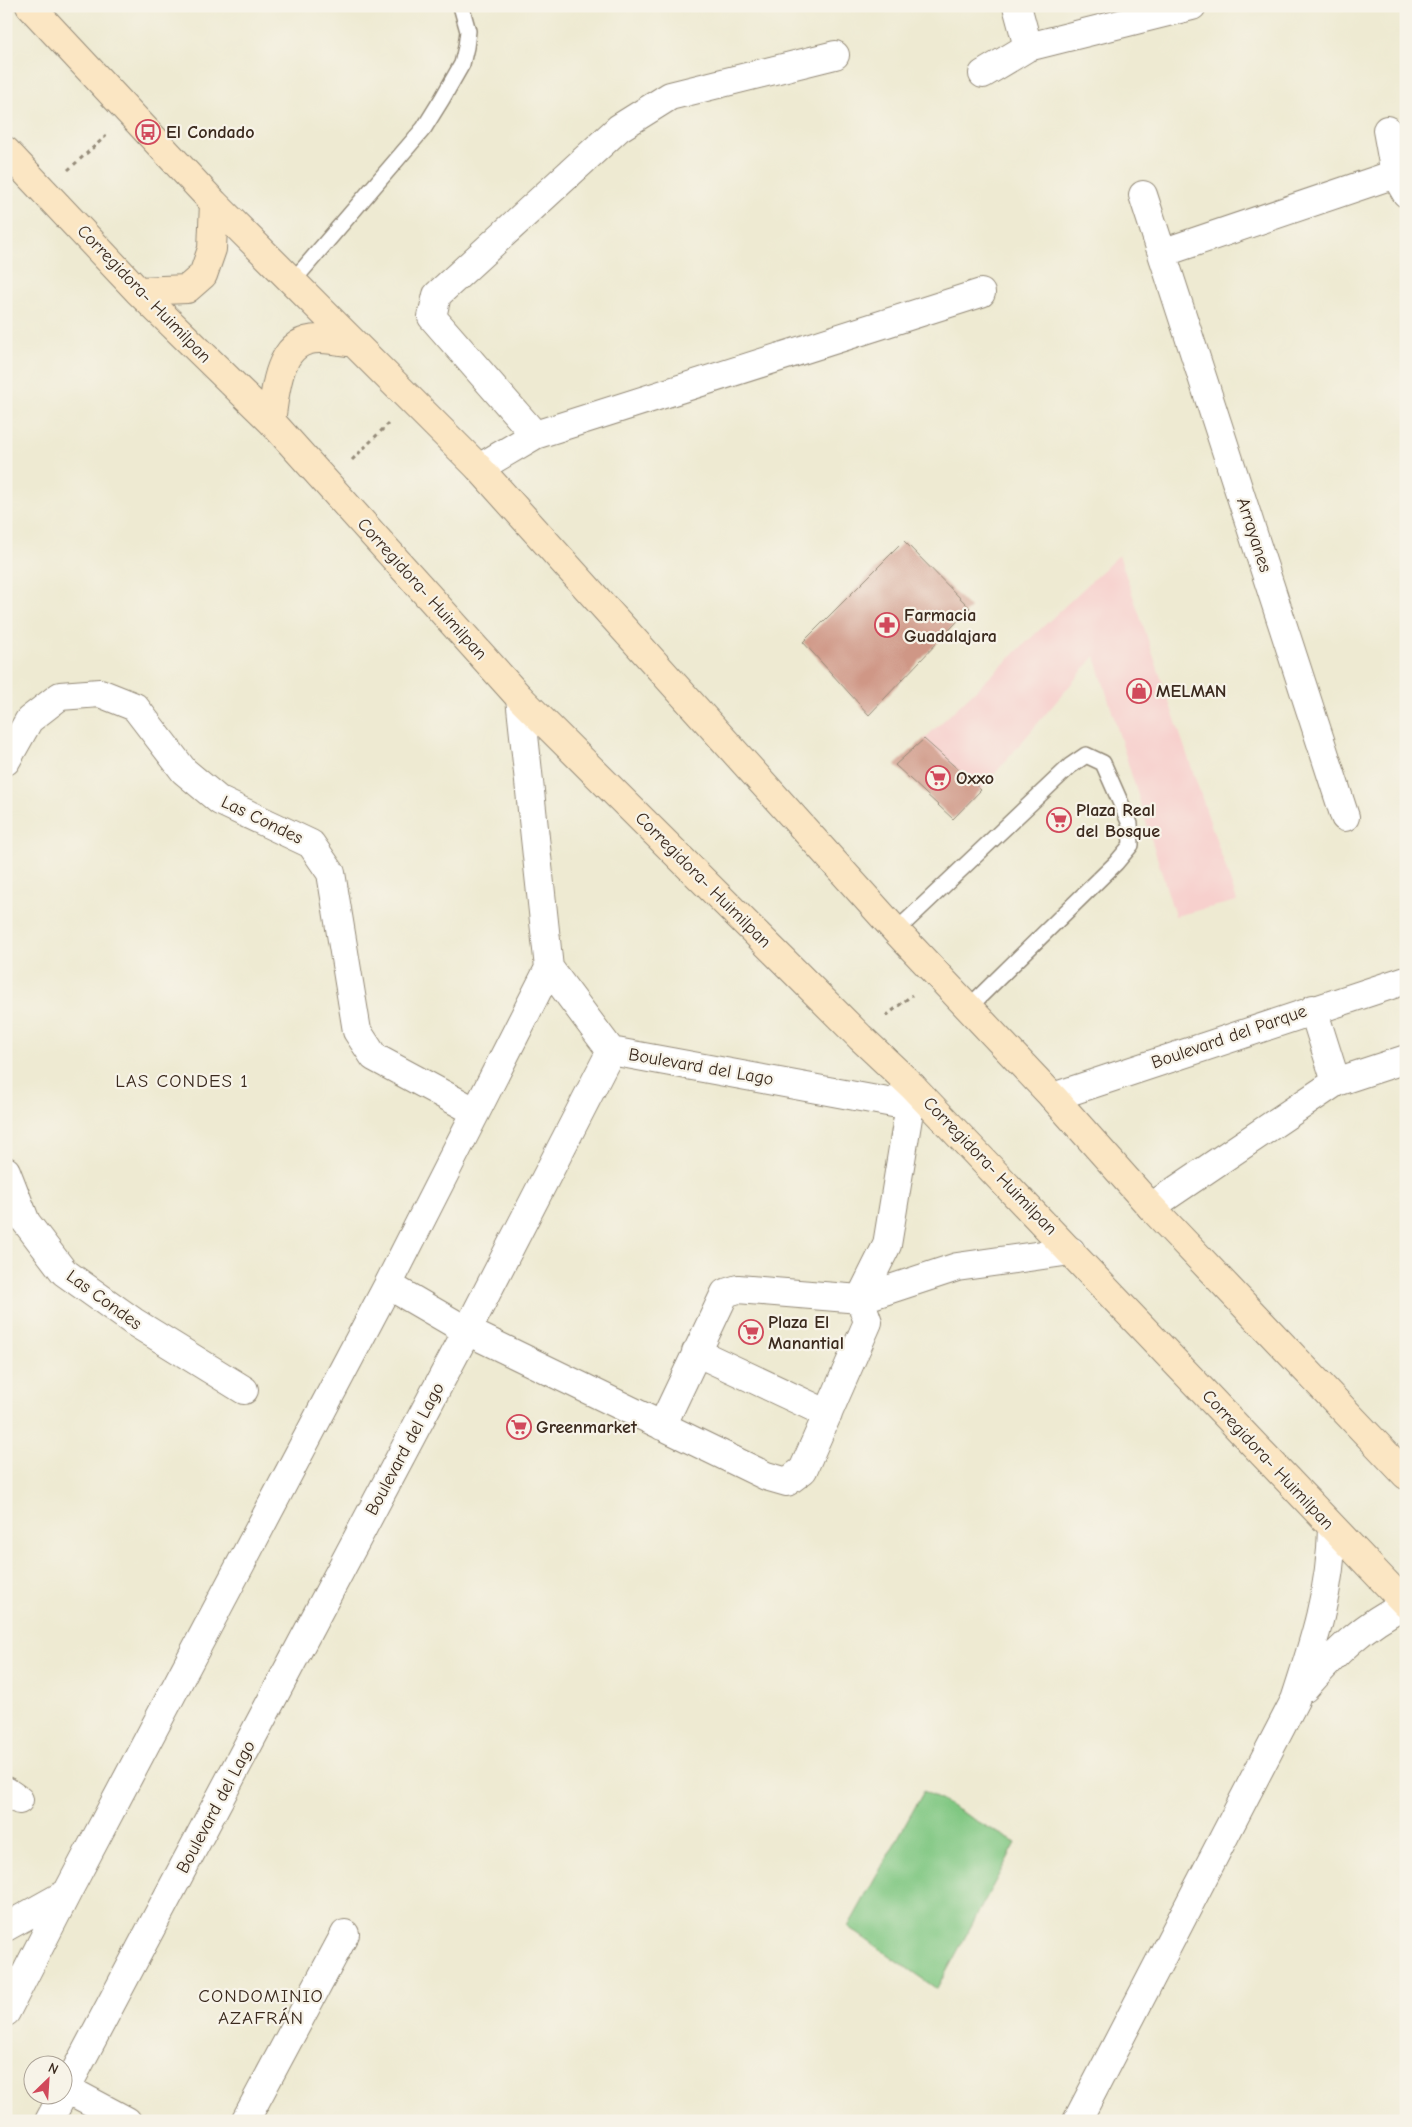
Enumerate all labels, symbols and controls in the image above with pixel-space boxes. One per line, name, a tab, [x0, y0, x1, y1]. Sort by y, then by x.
bus stop icon: El Condado	[135, 119, 161, 145]
place label: El Condado	[166, 122, 254, 143]
street label: Corregidora- Huimilpan	[73, 221, 215, 367]
street label: Arrayanes	[1232, 495, 1276, 575]
street label: Corregidora- Huimilpan	[353, 514, 491, 664]
place label: Farmacia Guadalajara	[904, 605, 997, 647]
pharmacy icon: Farmacia Guadalajara	[874, 612, 900, 638]
shop icon: MELMAN	[1126, 678, 1152, 704]
place label: MELMAN	[1156, 681, 1227, 702]
supermarket icon: Oxxo	[925, 765, 951, 791]
place label: Oxxo	[956, 768, 994, 789]
street label: Las Condes	[218, 791, 306, 849]
place label: Plaza Real del Bosque	[1076, 800, 1160, 842]
supermarket icon: Plaza Real del Bosque	[1046, 807, 1072, 833]
street label: Corregidora- Huimilpan	[631, 808, 775, 952]
street label: Boulevard del Parque	[1149, 1001, 1309, 1073]
street label: Boulevard del Lago	[627, 1044, 775, 1090]
district label: LAS CONDES 1	[115, 1070, 249, 1092]
street label: Corregidora- Huimilpan	[919, 1093, 1061, 1239]
street label: Las Condes	[62, 1266, 146, 1334]
place label: Plaza El Manantial	[768, 1312, 844, 1354]
supermarket icon: Plaza El Manantial	[738, 1319, 764, 1345]
street label: Boulevard del Lago	[361, 1379, 449, 1519]
street label: Corregidora- Huimilpan	[1198, 1386, 1338, 1534]
supermarket icon: Greenmarket	[506, 1414, 532, 1440]
place label: Greenmarket	[536, 1417, 638, 1438]
street label: Boulevard del Lago	[172, 1737, 260, 1877]
district label: CONDOMINIO AZAFRÁN	[198, 1985, 324, 2029]
north arrow	[22, 2054, 72, 2104]
text: N	[46, 2059, 61, 2078]

